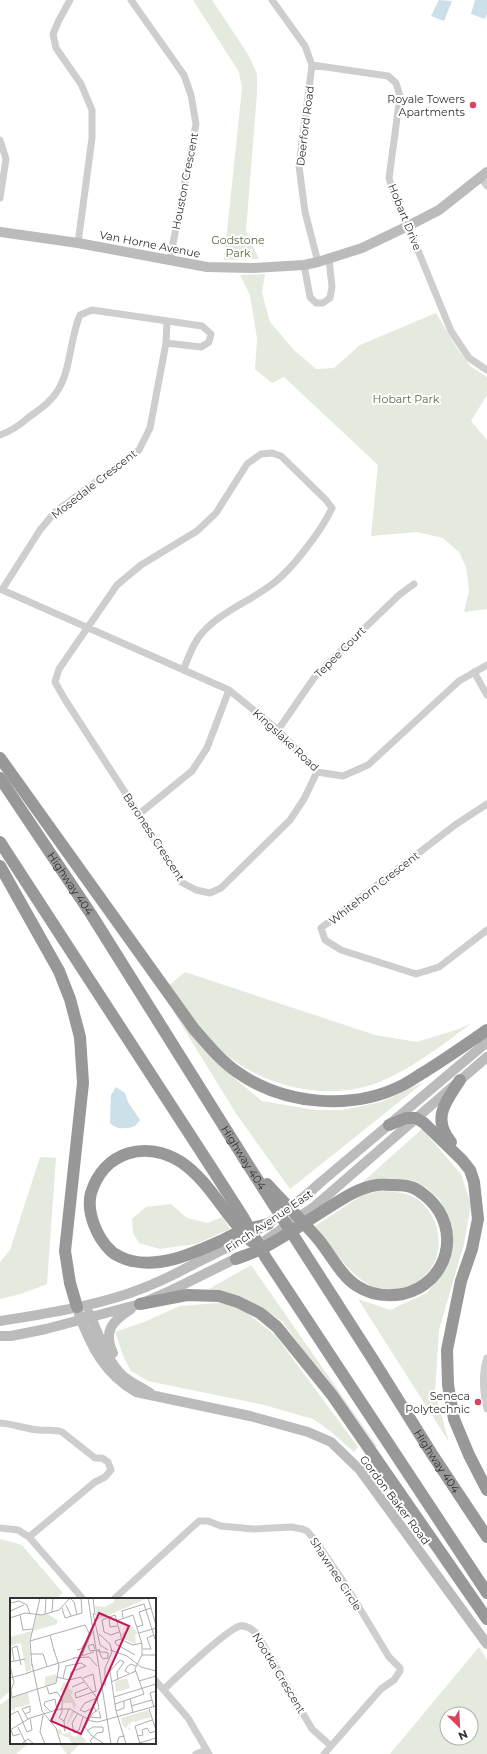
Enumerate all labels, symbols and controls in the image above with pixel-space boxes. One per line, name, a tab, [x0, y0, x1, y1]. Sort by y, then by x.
street label: Deerford Road	[293, 85, 317, 167]
place label: Royale Towers Apartments	[387, 92, 466, 119]
marker: Royale Towers Apartments	[468, 100, 478, 110]
street label: Houston Crescent	[169, 131, 201, 231]
street label: Hobart Drive	[385, 182, 425, 253]
street label: Van Horne Avenue	[98, 227, 202, 261]
park label: Godstone Park	[211, 233, 265, 260]
park label: Hobart Park	[373, 392, 440, 406]
street label: Mosedale Crescent	[48, 446, 140, 522]
street label: Tepee Court	[311, 623, 369, 681]
street label: Kingslake Road	[250, 706, 322, 774]
street label: Baroness Crescent	[120, 790, 188, 884]
street label: Whitehorn Crescent	[326, 848, 422, 928]
street label: Highway 404	[44, 849, 97, 918]
street label: Highway 404	[218, 1123, 270, 1193]
street label: Finch Avenue East	[223, 1186, 316, 1255]
place label: Seneca Polytechnic	[405, 1389, 470, 1416]
marker: Seneca Polytechnic	[473, 1397, 483, 1407]
street label: Highway 404	[411, 1427, 463, 1496]
street label: Gordon Baker Road	[357, 1453, 433, 1547]
street label: Shawnee Circle	[307, 1535, 365, 1614]
inset map	[10, 1598, 156, 1744]
street label: Nootka Crescent	[249, 1630, 309, 1716]
north arrow	[439, 1706, 479, 1746]
text: N	[456, 1727, 470, 1743]

